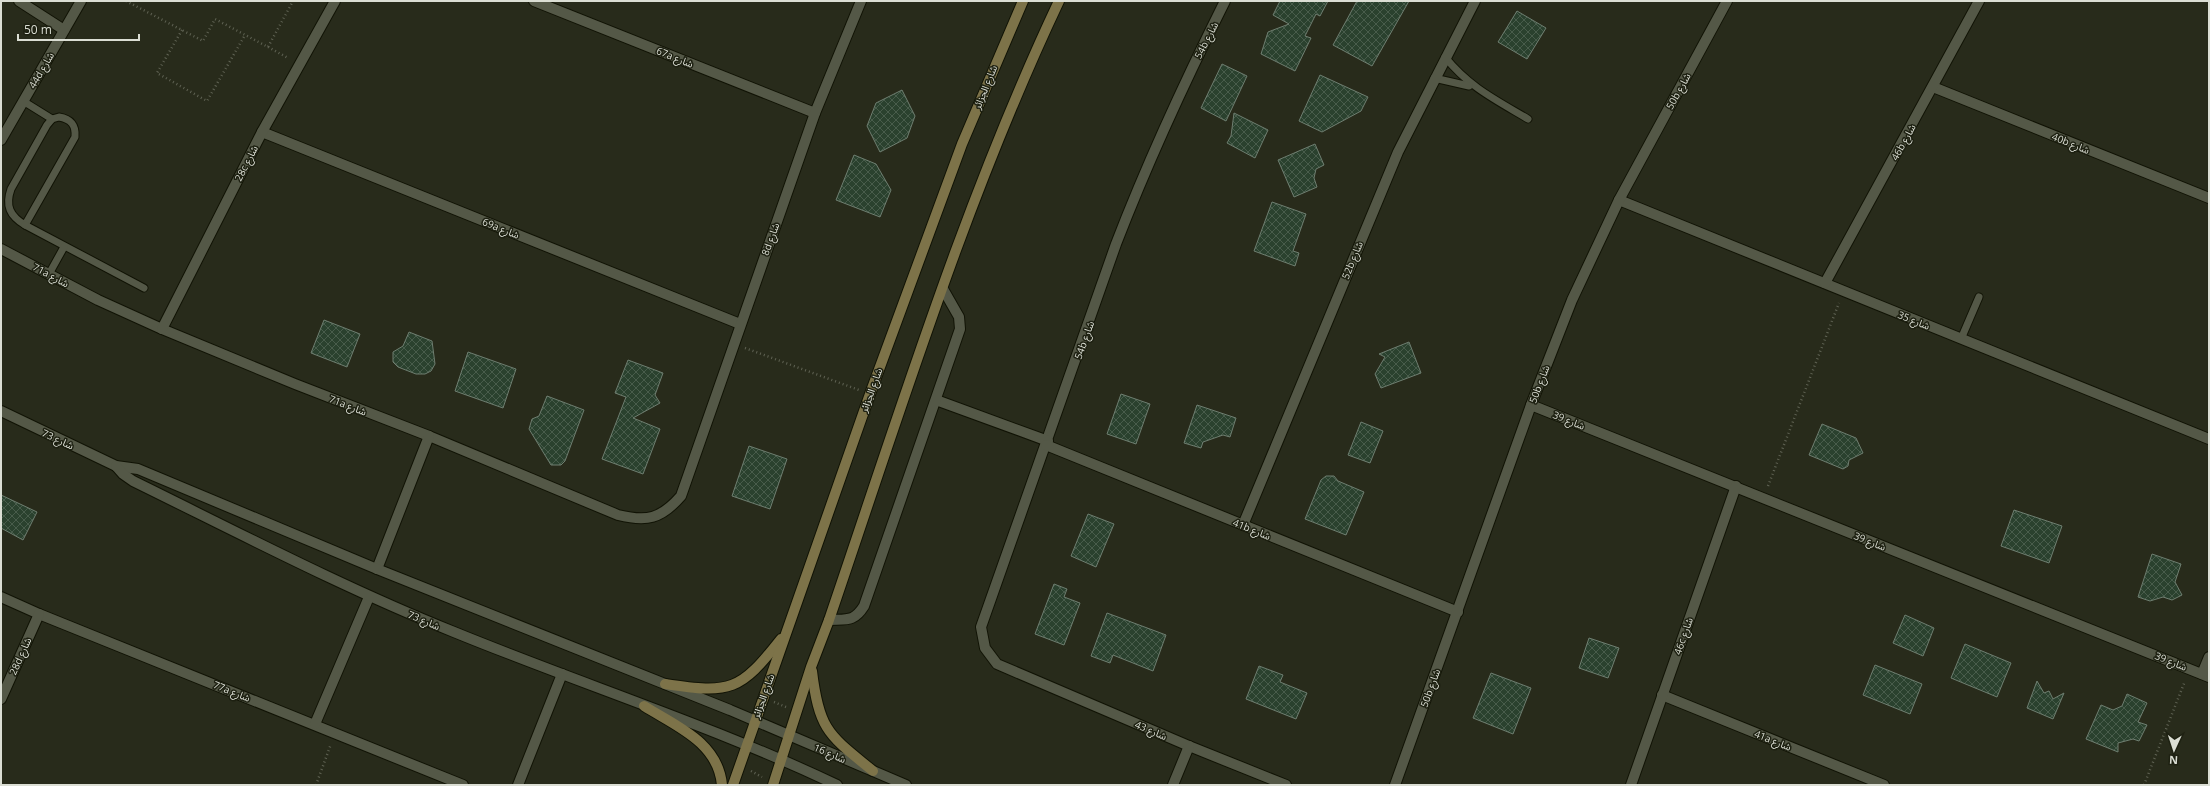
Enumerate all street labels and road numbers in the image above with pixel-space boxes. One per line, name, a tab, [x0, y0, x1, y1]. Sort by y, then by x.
street label: 54b شارع	[1191, 19, 1222, 61]
street label: 67a شارع	[654, 43, 696, 72]
street label: 44d شارع	[25, 49, 58, 91]
street label: شارع الجزائر	[969, 63, 1001, 112]
street label: 50b شارع	[1662, 70, 1695, 112]
street label: 46b شارع	[1887, 121, 1920, 163]
street label: 40b شارع	[2050, 129, 2092, 158]
street label: 28c شارع	[231, 143, 262, 184]
street label: 69a شارع	[480, 214, 522, 243]
street label: 8d شارع	[758, 221, 783, 258]
street label: 52b شارع	[1338, 239, 1367, 281]
street label: 71a شارع	[30, 260, 72, 291]
street label: شارع 35	[1895, 307, 1932, 334]
street label: 54b شارع	[1071, 319, 1098, 361]
street label: 50b شارع	[1525, 363, 1554, 405]
street label: شارع الجزائر	[856, 366, 886, 415]
street label: 71a شارع	[327, 391, 369, 420]
street label: شارع 39	[1550, 407, 1587, 434]
street label: شارع 73	[39, 426, 76, 453]
street label: 41b شارع	[1231, 515, 1273, 544]
street label: شارع 39	[1851, 528, 1888, 555]
street label: شارع 73	[405, 607, 442, 634]
street label: 46c شارع	[1670, 615, 1697, 657]
street label: 28d شارع	[6, 635, 35, 677]
street label: شارع 39	[2152, 648, 2189, 675]
street label: 50b شارع	[1417, 667, 1444, 709]
street label: شارع الجزائر	[748, 672, 778, 721]
street label: 77a شارع	[211, 677, 253, 706]
street label: شارع 43	[1132, 717, 1169, 744]
street label: 41a شارع	[1752, 726, 1794, 755]
street label: شارع 16	[811, 740, 848, 767]

